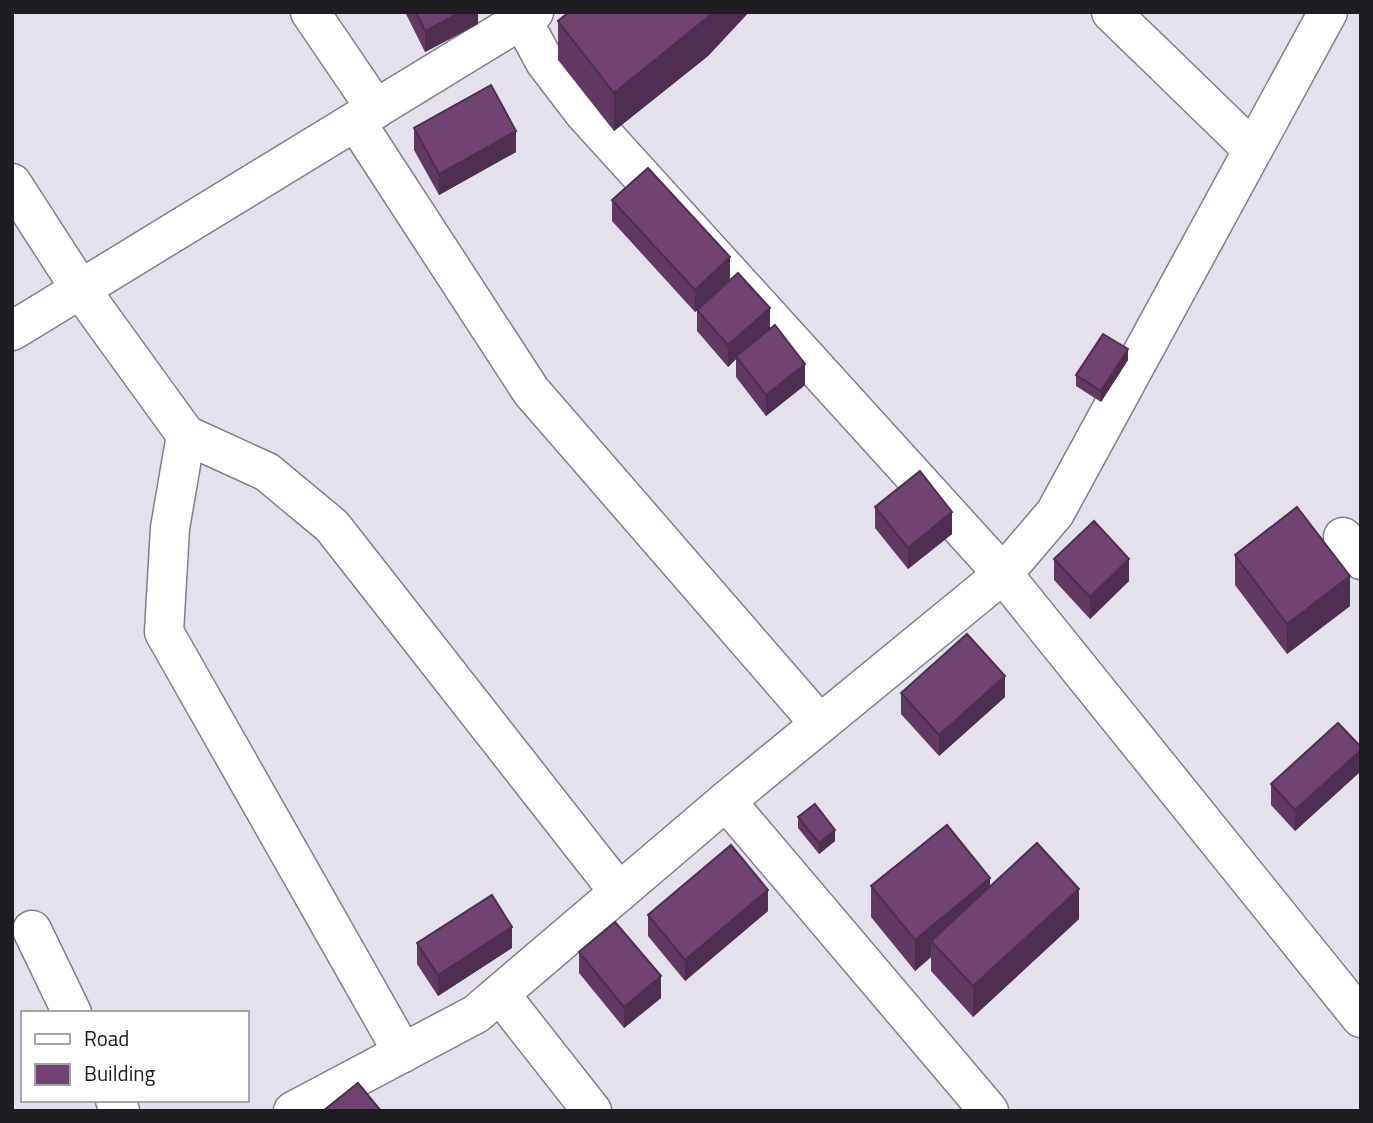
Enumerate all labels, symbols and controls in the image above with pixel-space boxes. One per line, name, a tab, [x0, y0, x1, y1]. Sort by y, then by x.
legend	[21, 1011, 248, 1102]
text: Road	[84, 1022, 129, 1054]
text: Building	[84, 1057, 156, 1089]

